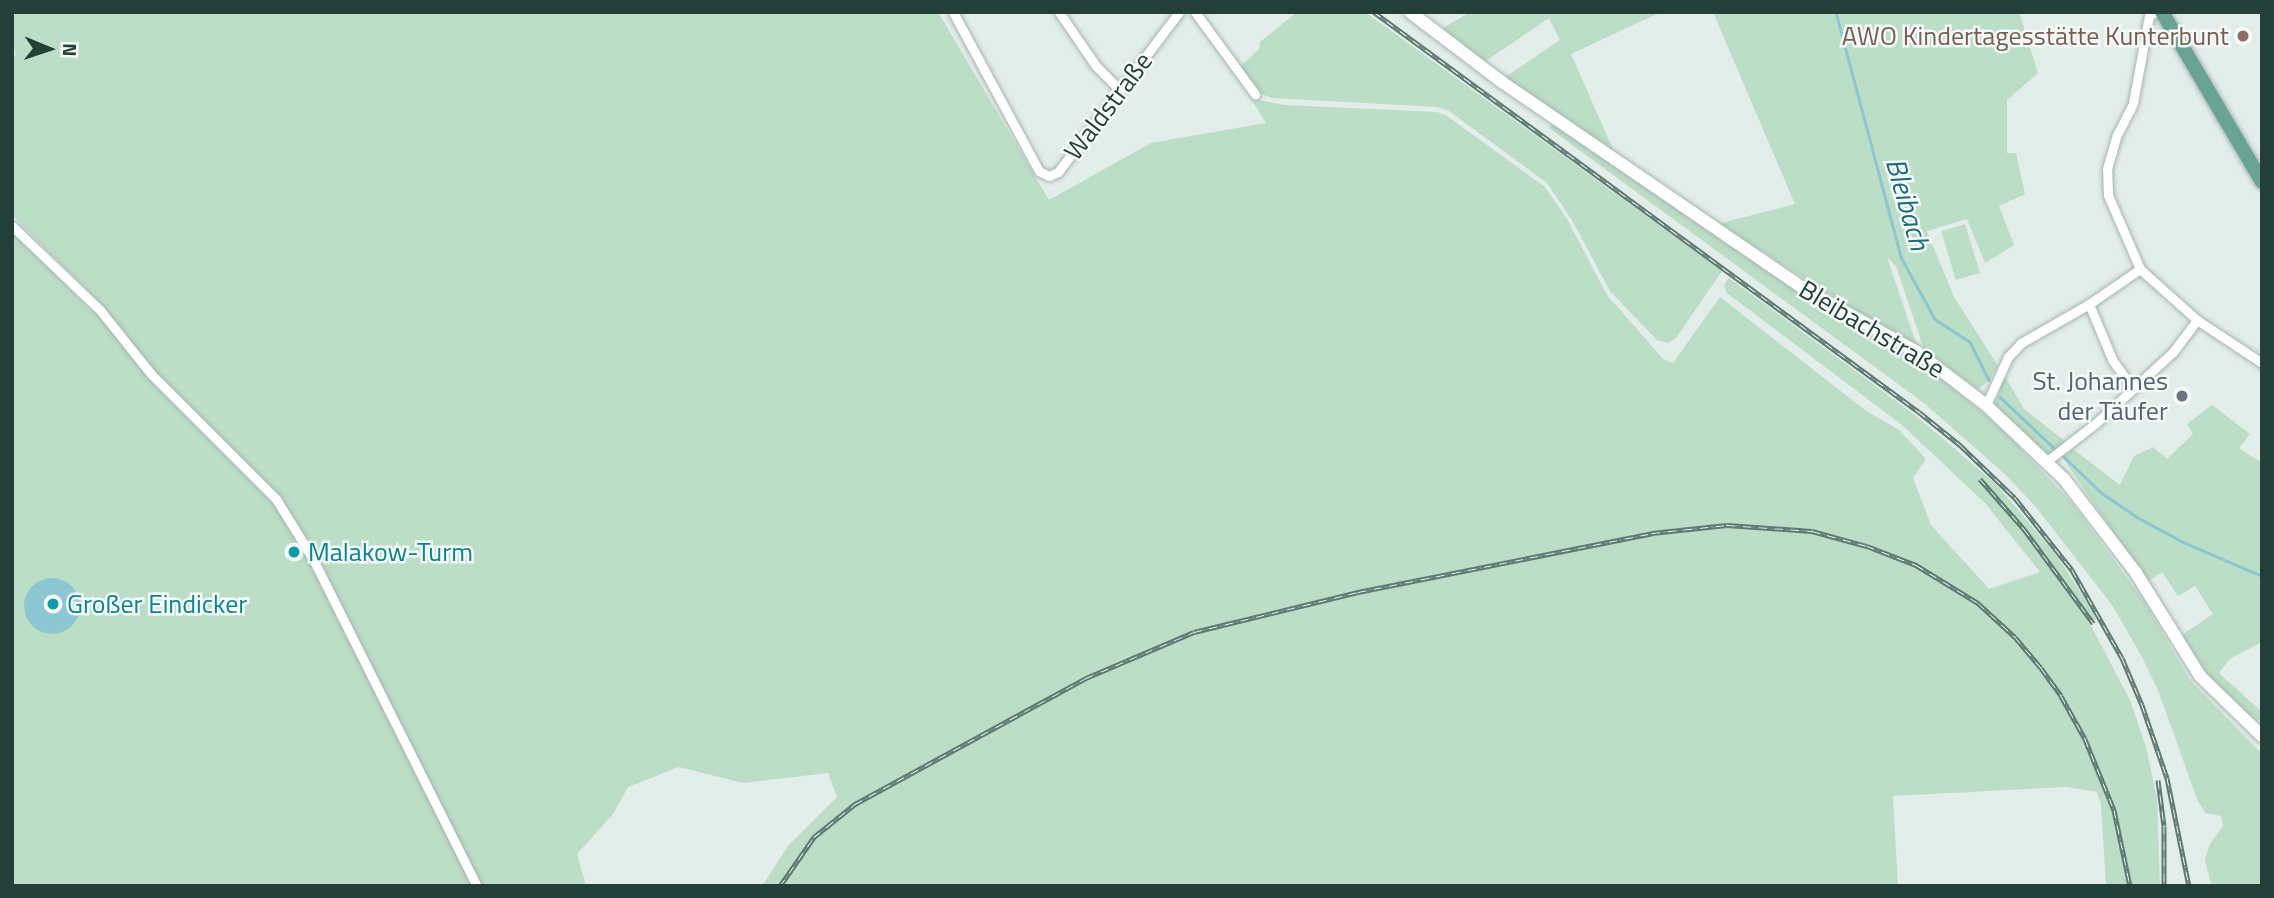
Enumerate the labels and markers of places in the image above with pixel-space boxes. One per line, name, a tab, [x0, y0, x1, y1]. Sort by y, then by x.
place label: AWO Kindertagesstätte Kunterbunt	[1842, 20, 2229, 52]
marker: AWO Kindertagesstätte Kunterbunt	[2235, 28, 2251, 44]
place label: St. Johannes der Täufer	[2032, 365, 2168, 426]
marker: St. Johannes der Täufer	[2174, 388, 2190, 404]
place label: Malakow-Turm	[308, 536, 473, 568]
marker: Malakow-Turm	[286, 544, 302, 560]
place label: Großer Eindicker	[67, 588, 247, 620]
marker: Großer Eindicker	[45, 596, 61, 612]

